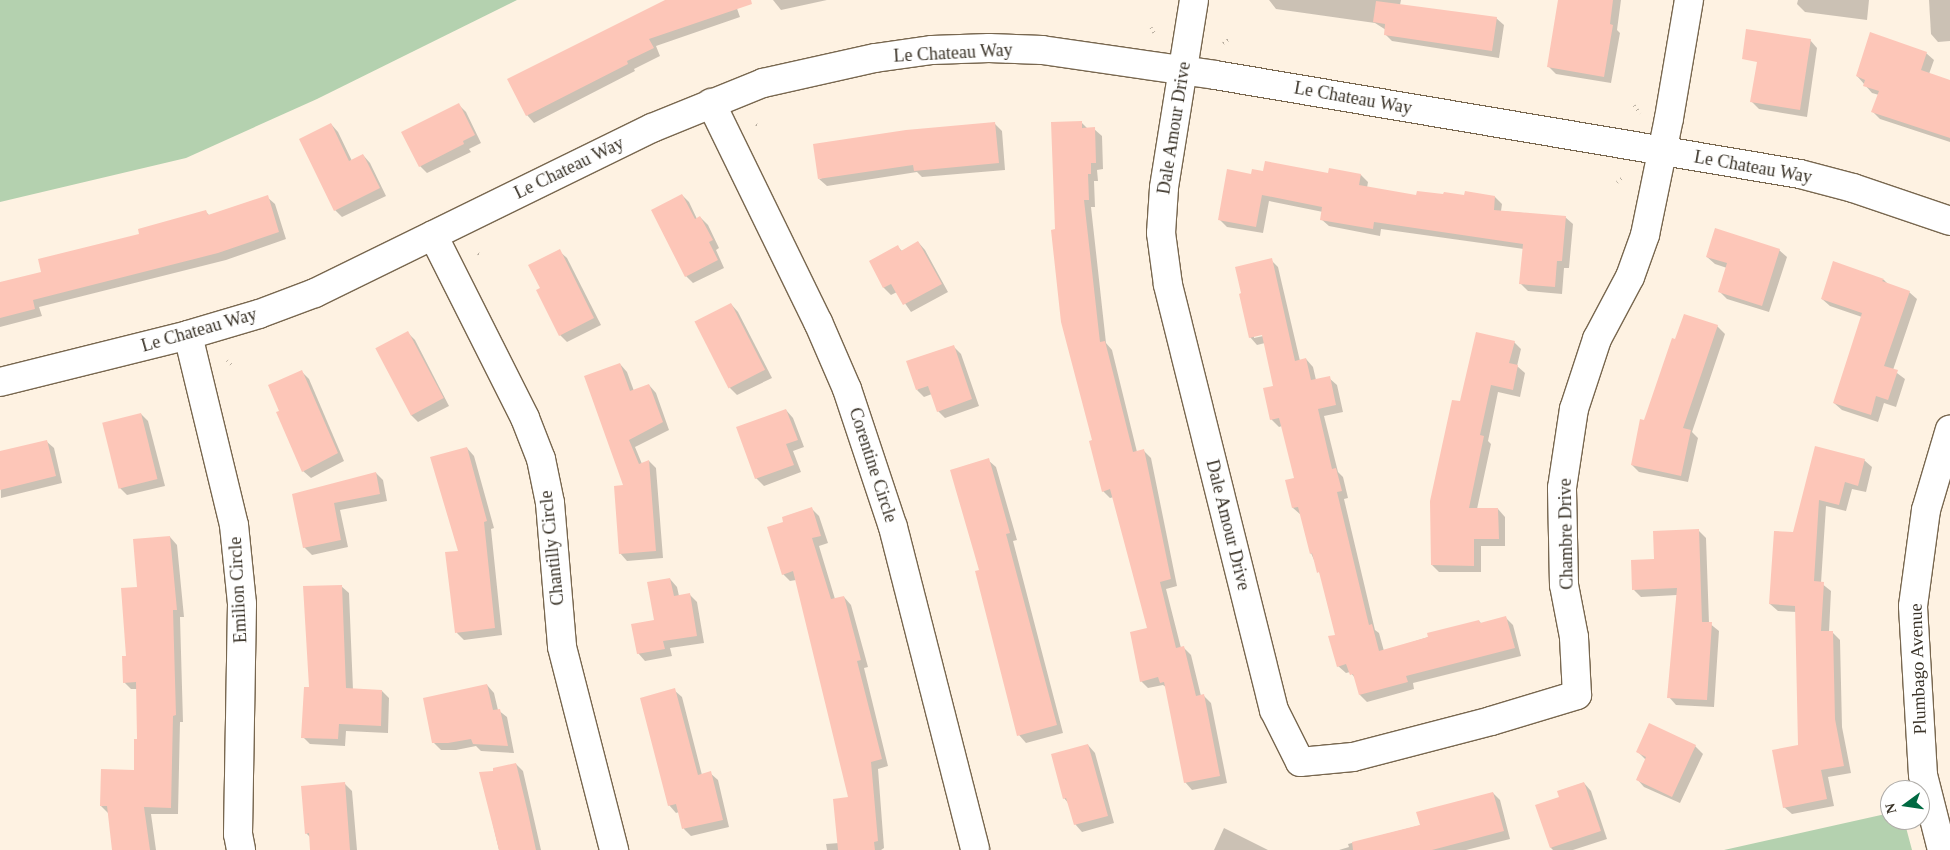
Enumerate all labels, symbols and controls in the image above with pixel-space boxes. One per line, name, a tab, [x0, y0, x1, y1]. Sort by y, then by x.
street label: Le Chateau Way	[893, 39, 1013, 67]
street label: Dale Amour Drive	[1153, 60, 1195, 196]
street label: Le Chateau Way	[1292, 77, 1414, 119]
street label: Le Chateau Way	[511, 132, 627, 204]
street label: Le Chateau Way	[1692, 146, 1814, 188]
street label: Le Chateau Way	[139, 303, 259, 357]
street label: Corentine Circle	[844, 405, 902, 525]
street label: Dale Amour Drive	[1201, 457, 1255, 593]
street label: Chambre Drive	[1554, 478, 1578, 590]
street label: Chantilly Circle	[535, 489, 569, 607]
street label: Emilion Circle	[224, 536, 252, 644]
street label: Plumbago Avenue	[1905, 603, 1931, 735]
north arrow	[1880, 780, 1930, 830]
text: N	[1882, 802, 1899, 815]

